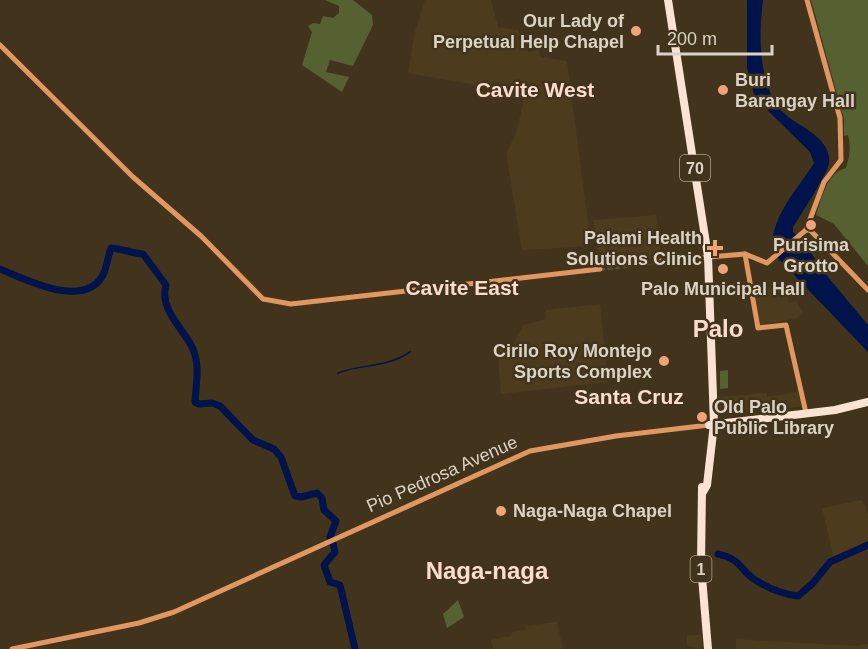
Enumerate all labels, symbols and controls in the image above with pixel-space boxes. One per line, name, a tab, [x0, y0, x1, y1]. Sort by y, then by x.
place label: Our Lady of Perpetual Help Chapel	[433, 11, 625, 52]
scale bar	[658, 18, 772, 56]
marker: Our Lady of Perpetual Help Chapel	[629, 24, 643, 38]
text: 200 m	[667, 29, 717, 49]
place label: Buri Barangay Hall	[735, 70, 855, 111]
district label: Cavite West	[476, 78, 594, 101]
marker: Buri Barangay Hall	[716, 83, 730, 97]
road number: 70	[680, 155, 710, 181]
marker: Purisima Grotto	[804, 218, 818, 232]
place label: Palami Health Solutions Clinic	[566, 228, 702, 269]
place label: Purisima Grotto	[773, 235, 850, 276]
marker: Palami Health Solutions Clinic	[706, 239, 724, 257]
marker: Palo Municipal Hall	[716, 262, 730, 276]
district label: Cavite East	[405, 276, 519, 299]
place label: Palo Municipal Hall	[641, 279, 805, 299]
district label: Palo	[693, 315, 743, 342]
place label: Cirilo Roy Montejo Sports Complex	[493, 341, 652, 382]
marker: Cirilo Roy Montejo Sports Complex	[657, 354, 671, 368]
district label: Santa Cruz	[574, 385, 684, 408]
place label: Old Palo Public Library	[714, 397, 834, 438]
marker: Old Palo Public Library	[695, 410, 709, 424]
street label: Pio Pedrosa Avenue	[364, 432, 520, 516]
place label: Naga-Naga Chapel	[513, 501, 672, 521]
marker: Naga-Naga Chapel	[494, 504, 508, 518]
road number: 1	[690, 556, 712, 582]
district label: Naga-naga	[426, 557, 549, 584]

